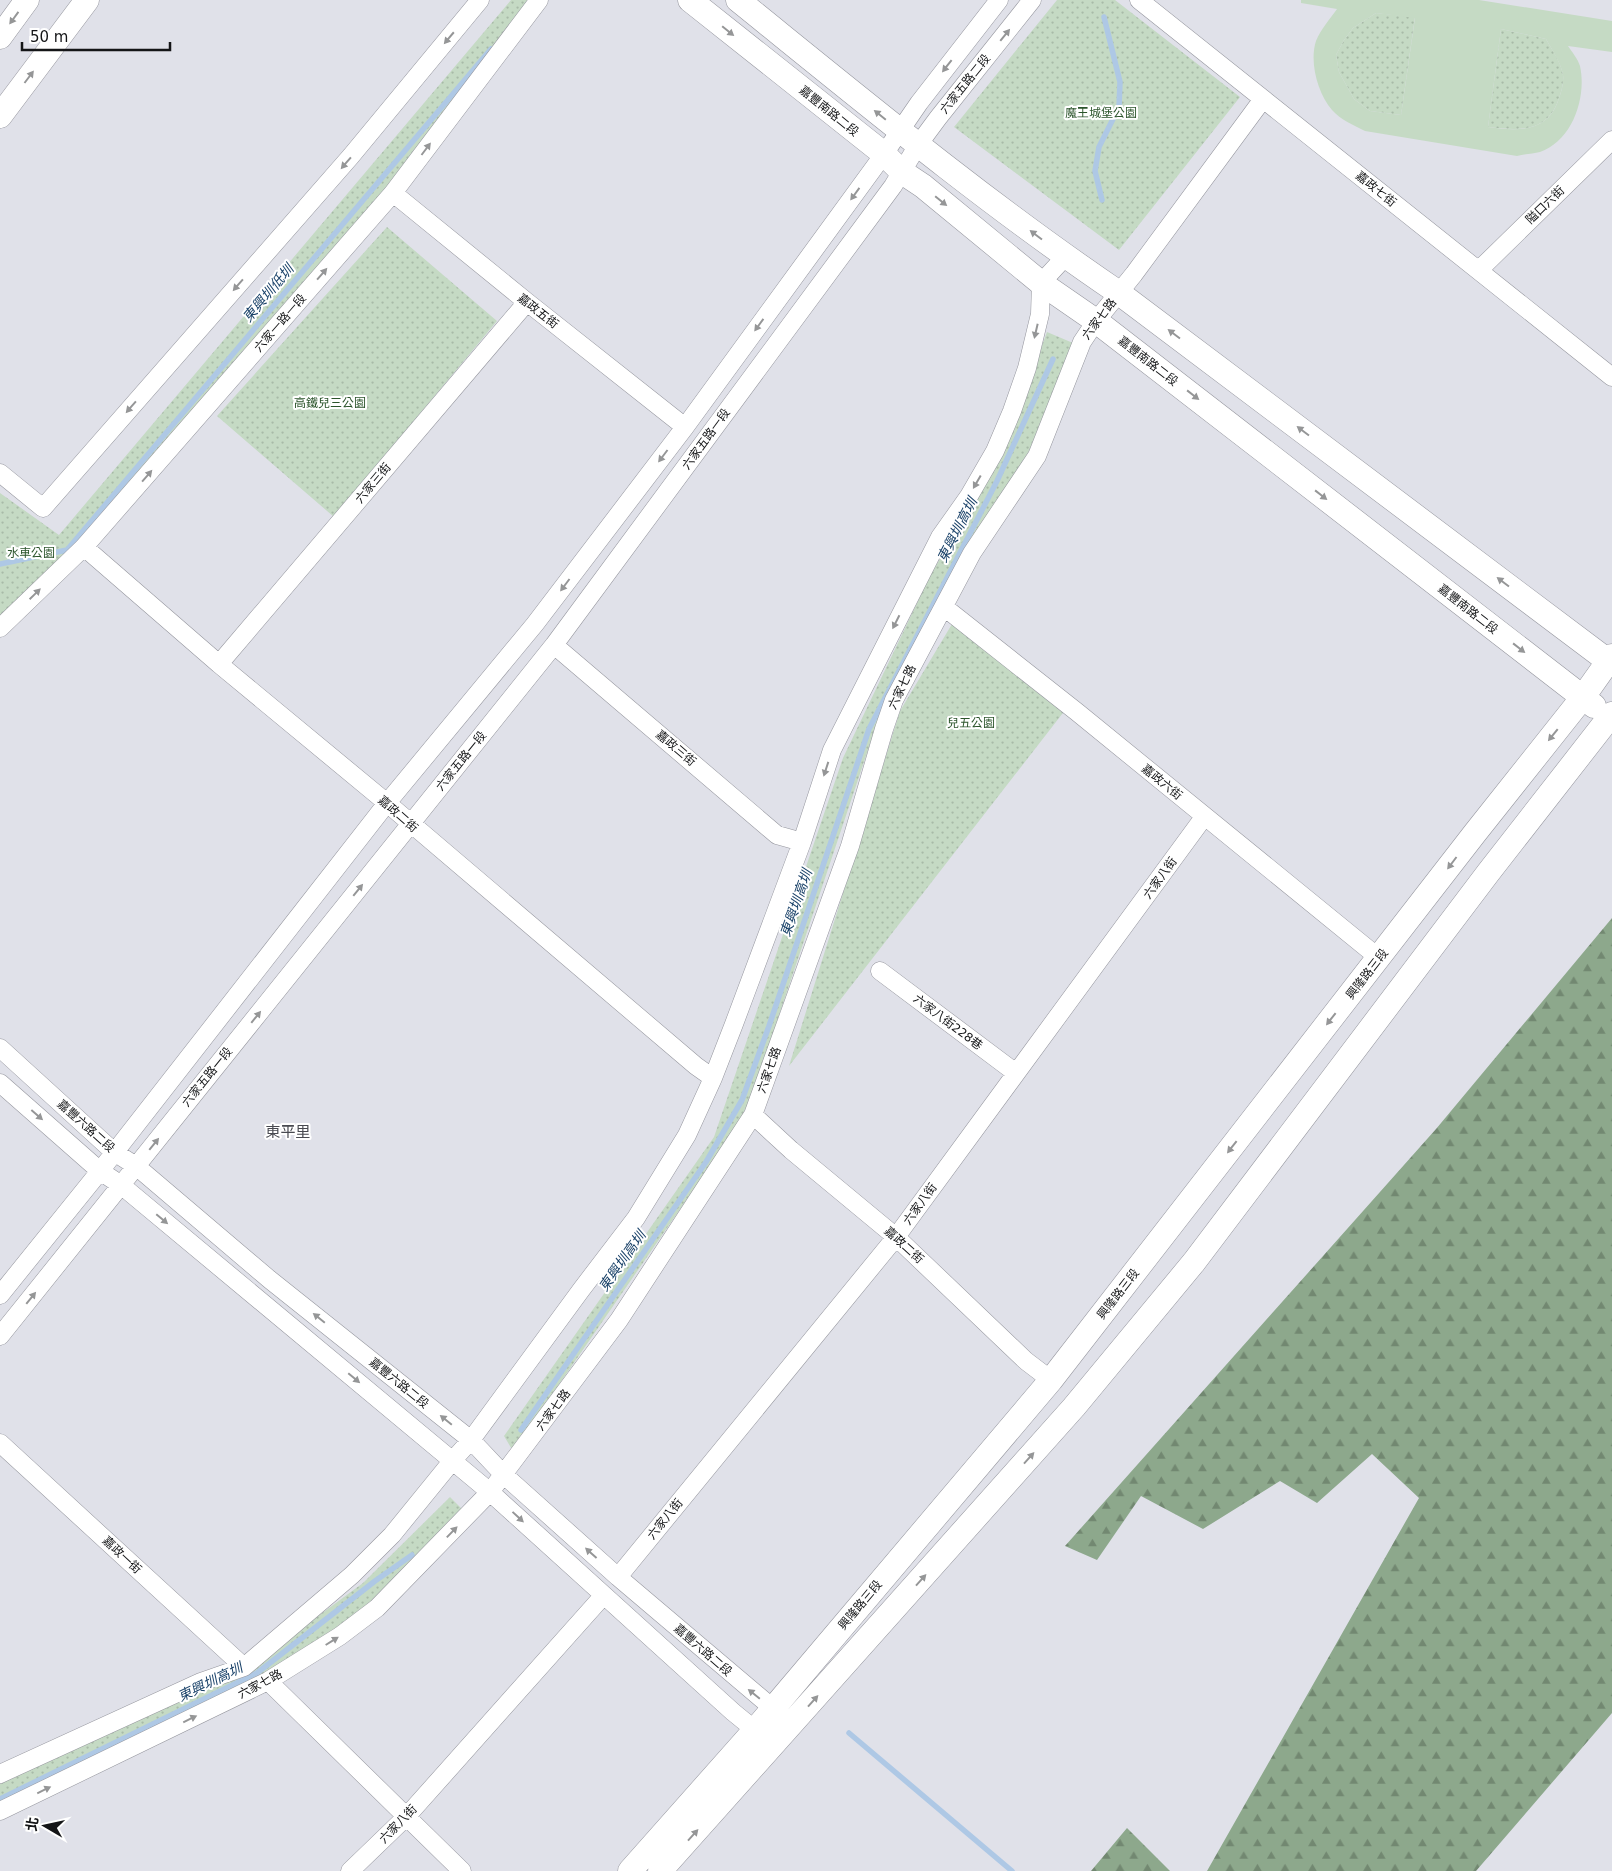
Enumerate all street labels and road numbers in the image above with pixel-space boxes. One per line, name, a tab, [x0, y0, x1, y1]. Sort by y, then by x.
street label: 六家五路二段	[937, 52, 993, 116]
street label: 嘉豐南路二段	[797, 83, 861, 139]
street label: 嘉政七街	[1353, 168, 1399, 210]
street label: 隘口六街	[1523, 183, 1567, 227]
street label: 六家一路一段	[251, 291, 309, 355]
street label: 嘉政五街	[515, 291, 561, 331]
street label: 六家七路	[1079, 296, 1119, 342]
street label: 嘉豐南路二段	[1115, 333, 1181, 389]
street label: 六家五路一段	[679, 406, 733, 472]
street label: 六家三街	[352, 460, 394, 506]
street label: 嘉豐南路二段	[1435, 581, 1501, 637]
street label: 六家七路	[885, 662, 919, 712]
street label: 嘉政三街	[653, 727, 699, 769]
street label: 六家五路一段	[433, 729, 489, 793]
street label: 嘉政六街	[1139, 761, 1185, 803]
street label: 嘉政二街	[375, 793, 421, 835]
street label: 六家八街	[1140, 854, 1180, 902]
street label: 興隆路三段	[1343, 946, 1391, 1002]
street label: 六家八街228巷	[911, 991, 985, 1053]
street label: 六家五路一段	[179, 1045, 235, 1109]
street label: 六家七路	[754, 1045, 784, 1095]
street label: 嘉豐六路二段	[55, 1097, 117, 1155]
street label: 六家八街	[900, 1180, 940, 1228]
street label: 嘉政二街	[881, 1224, 927, 1266]
street label: 興隆路三段	[1094, 1266, 1142, 1322]
street label: 嘉豐六路二段	[367, 1355, 431, 1411]
street label: 六家七路	[533, 1387, 573, 1433]
street label: 六家八街	[644, 1496, 686, 1542]
street label: 嘉政一街	[100, 1534, 144, 1576]
street label: 興隆路三段	[835, 1578, 885, 1632]
street label: 嘉豐六路二段	[671, 1621, 735, 1679]
street label: 六家七路	[236, 1667, 284, 1701]
street label: 六家八街	[376, 1802, 420, 1846]

